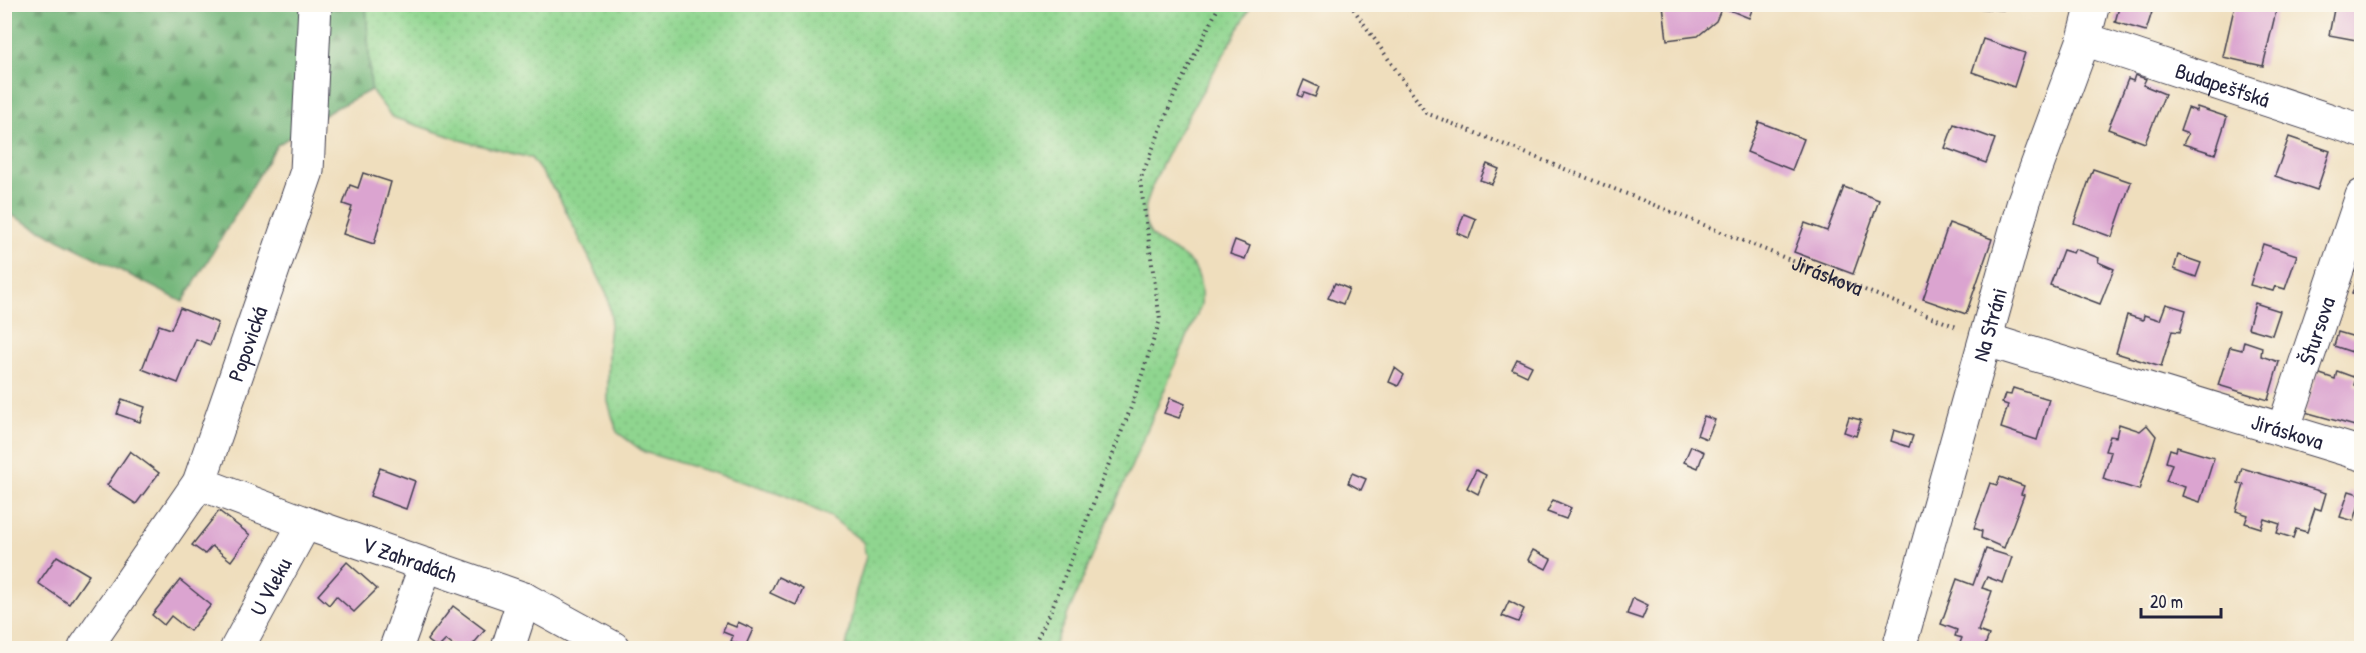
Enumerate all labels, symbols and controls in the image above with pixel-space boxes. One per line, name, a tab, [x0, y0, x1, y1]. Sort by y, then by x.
street label: Budapešťská	[2172, 55, 2274, 115]
street label: Jiráskova	[1788, 247, 1868, 303]
street label: Na Stráni	[1965, 284, 2014, 365]
street label: Štursova	[2291, 292, 2342, 368]
street label: Popovická	[220, 302, 274, 385]
street label: Jiráskova	[2248, 406, 2328, 457]
street label: V Zahradách	[358, 529, 461, 590]
street label: U Vleku	[242, 552, 299, 621]
scale bar	[2141, 581, 2220, 619]
text: 20 m	[2150, 589, 2183, 614]

